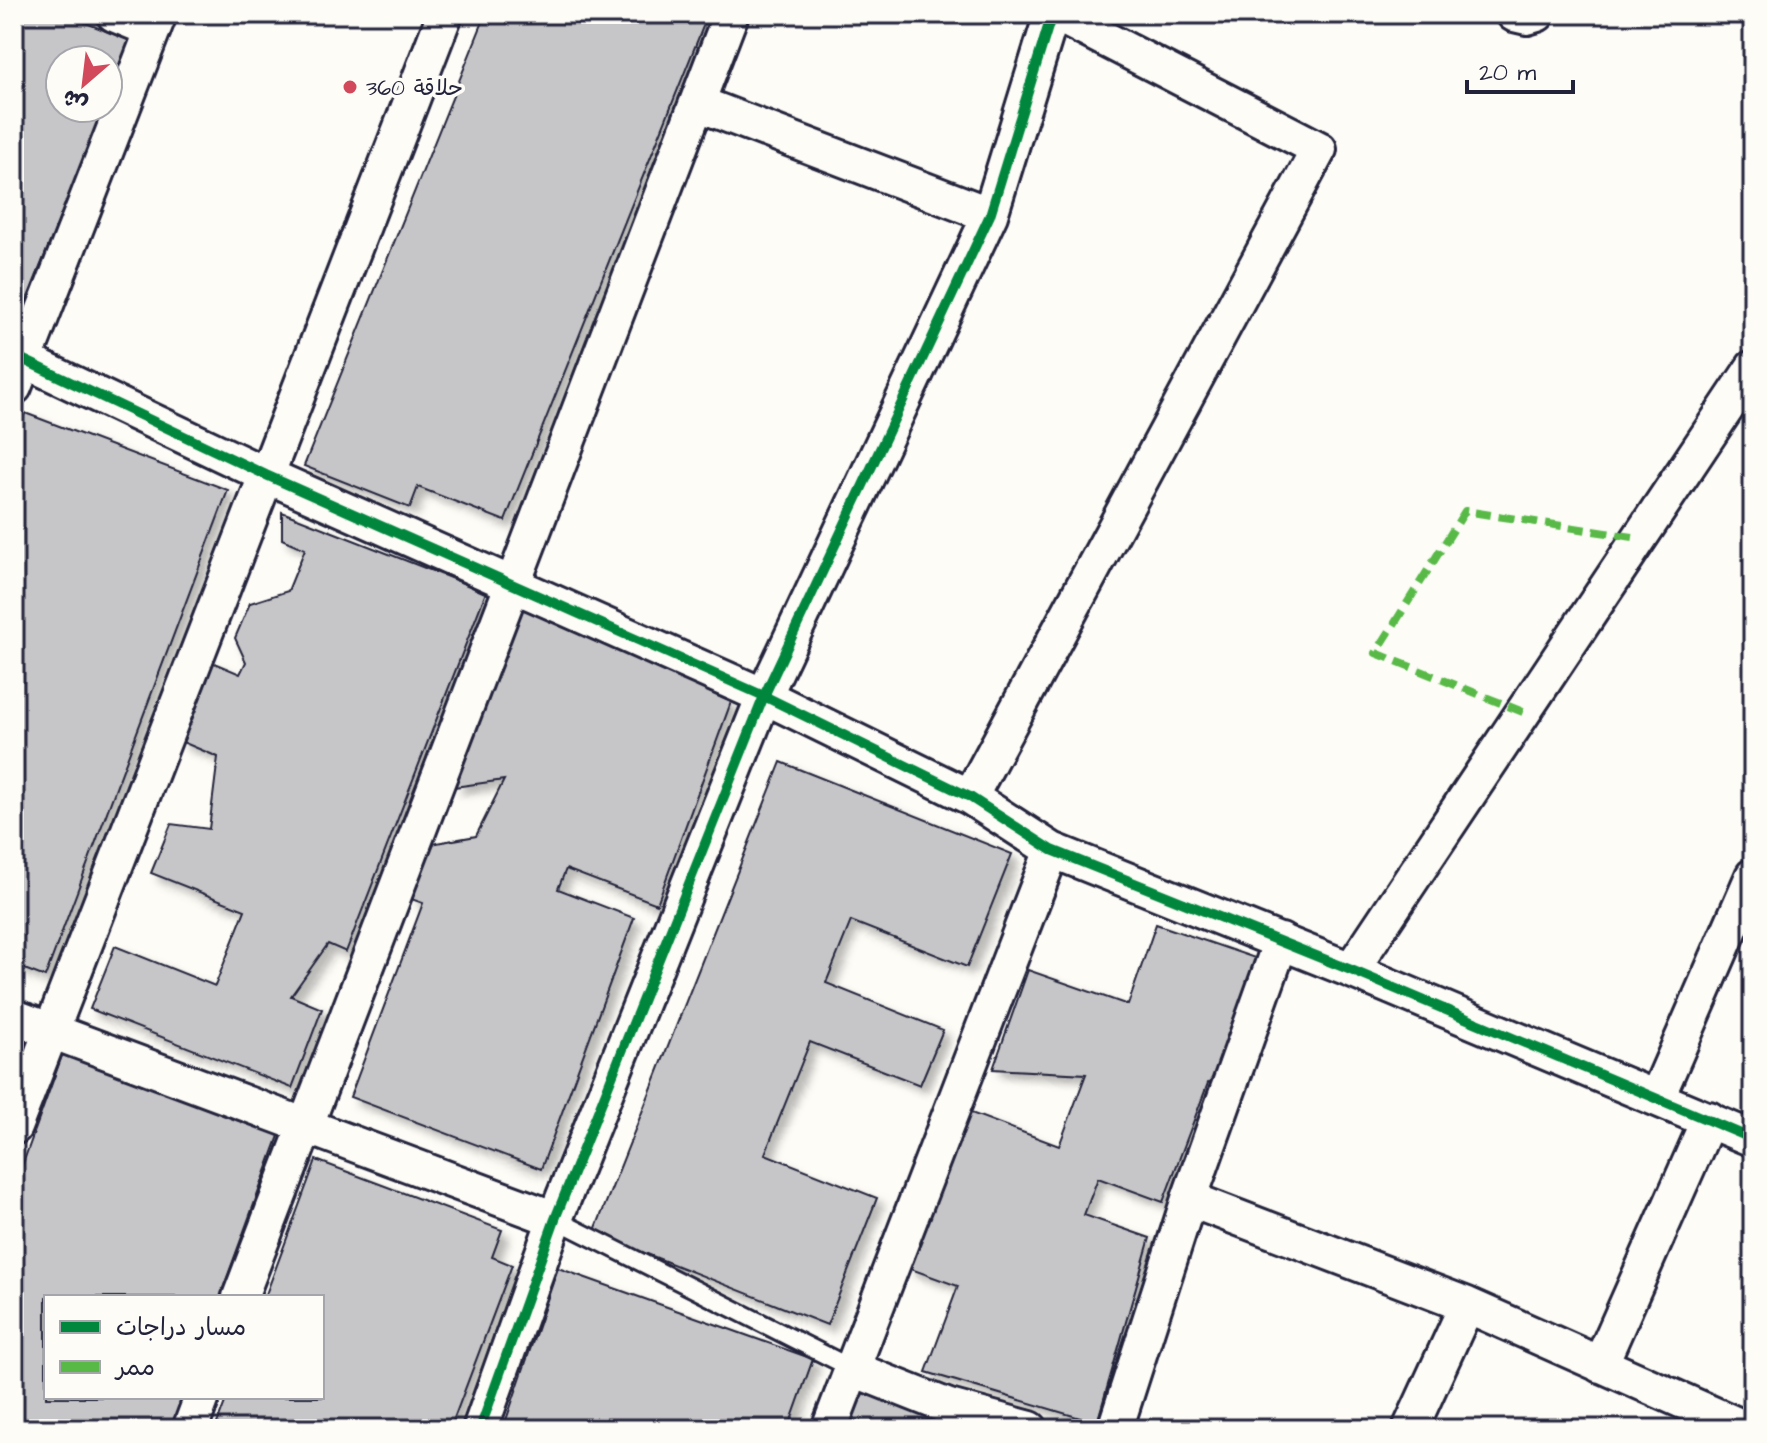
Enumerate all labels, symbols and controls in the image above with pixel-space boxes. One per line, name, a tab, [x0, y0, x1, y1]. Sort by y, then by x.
north arrow	[44, 44, 124, 124]
scale bar	[1467, 44, 1573, 94]
text: 20 m	[1479, 56, 1536, 90]
place label: حلاقة 360	[366, 73, 463, 104]
marker: حلاقة 360	[341, 78, 359, 96]
text: ش	[57, 81, 93, 120]
legend	[44, 1295, 324, 1399]
text: مسار دراجات	[116, 1311, 246, 1345]
text: ممر	[114, 1351, 155, 1385]

